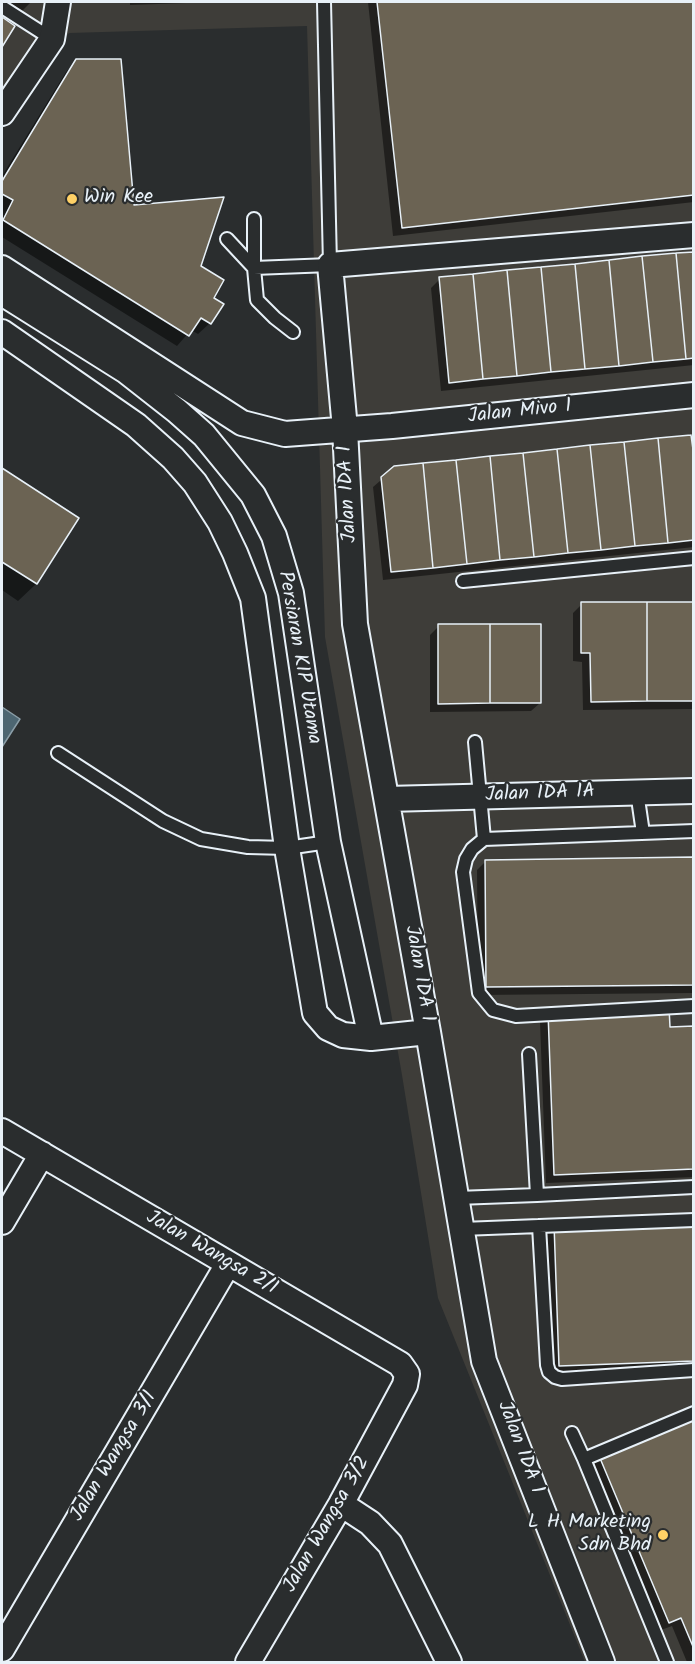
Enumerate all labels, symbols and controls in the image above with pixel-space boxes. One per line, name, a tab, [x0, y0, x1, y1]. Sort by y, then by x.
place label: Win Kee	[84, 187, 153, 211]
marker: Win Kee	[65, 192, 79, 206]
street label: Jalan Mivo 1	[467, 396, 573, 430]
street label: Jalan IDA 1	[334, 445, 364, 543]
street label: Persiaran KIP Utama	[271, 570, 325, 746]
street label: Jalan IDA 1A	[485, 781, 595, 809]
street label: Jalan IDA 1	[398, 924, 438, 1024]
street label: Jalan Wangsa 2/1	[141, 1207, 281, 1301]
street label: Jalan Wangsa 3/1	[67, 1388, 163, 1526]
street label: Jalan IDA 1	[490, 1398, 548, 1498]
street label: Jalan Wangsa 3/2	[279, 1453, 377, 1597]
place label: L H Marketing Sdn Bhd	[528, 1512, 651, 1559]
marker: L H Marketing Sdn Bhd	[656, 1528, 670, 1542]

